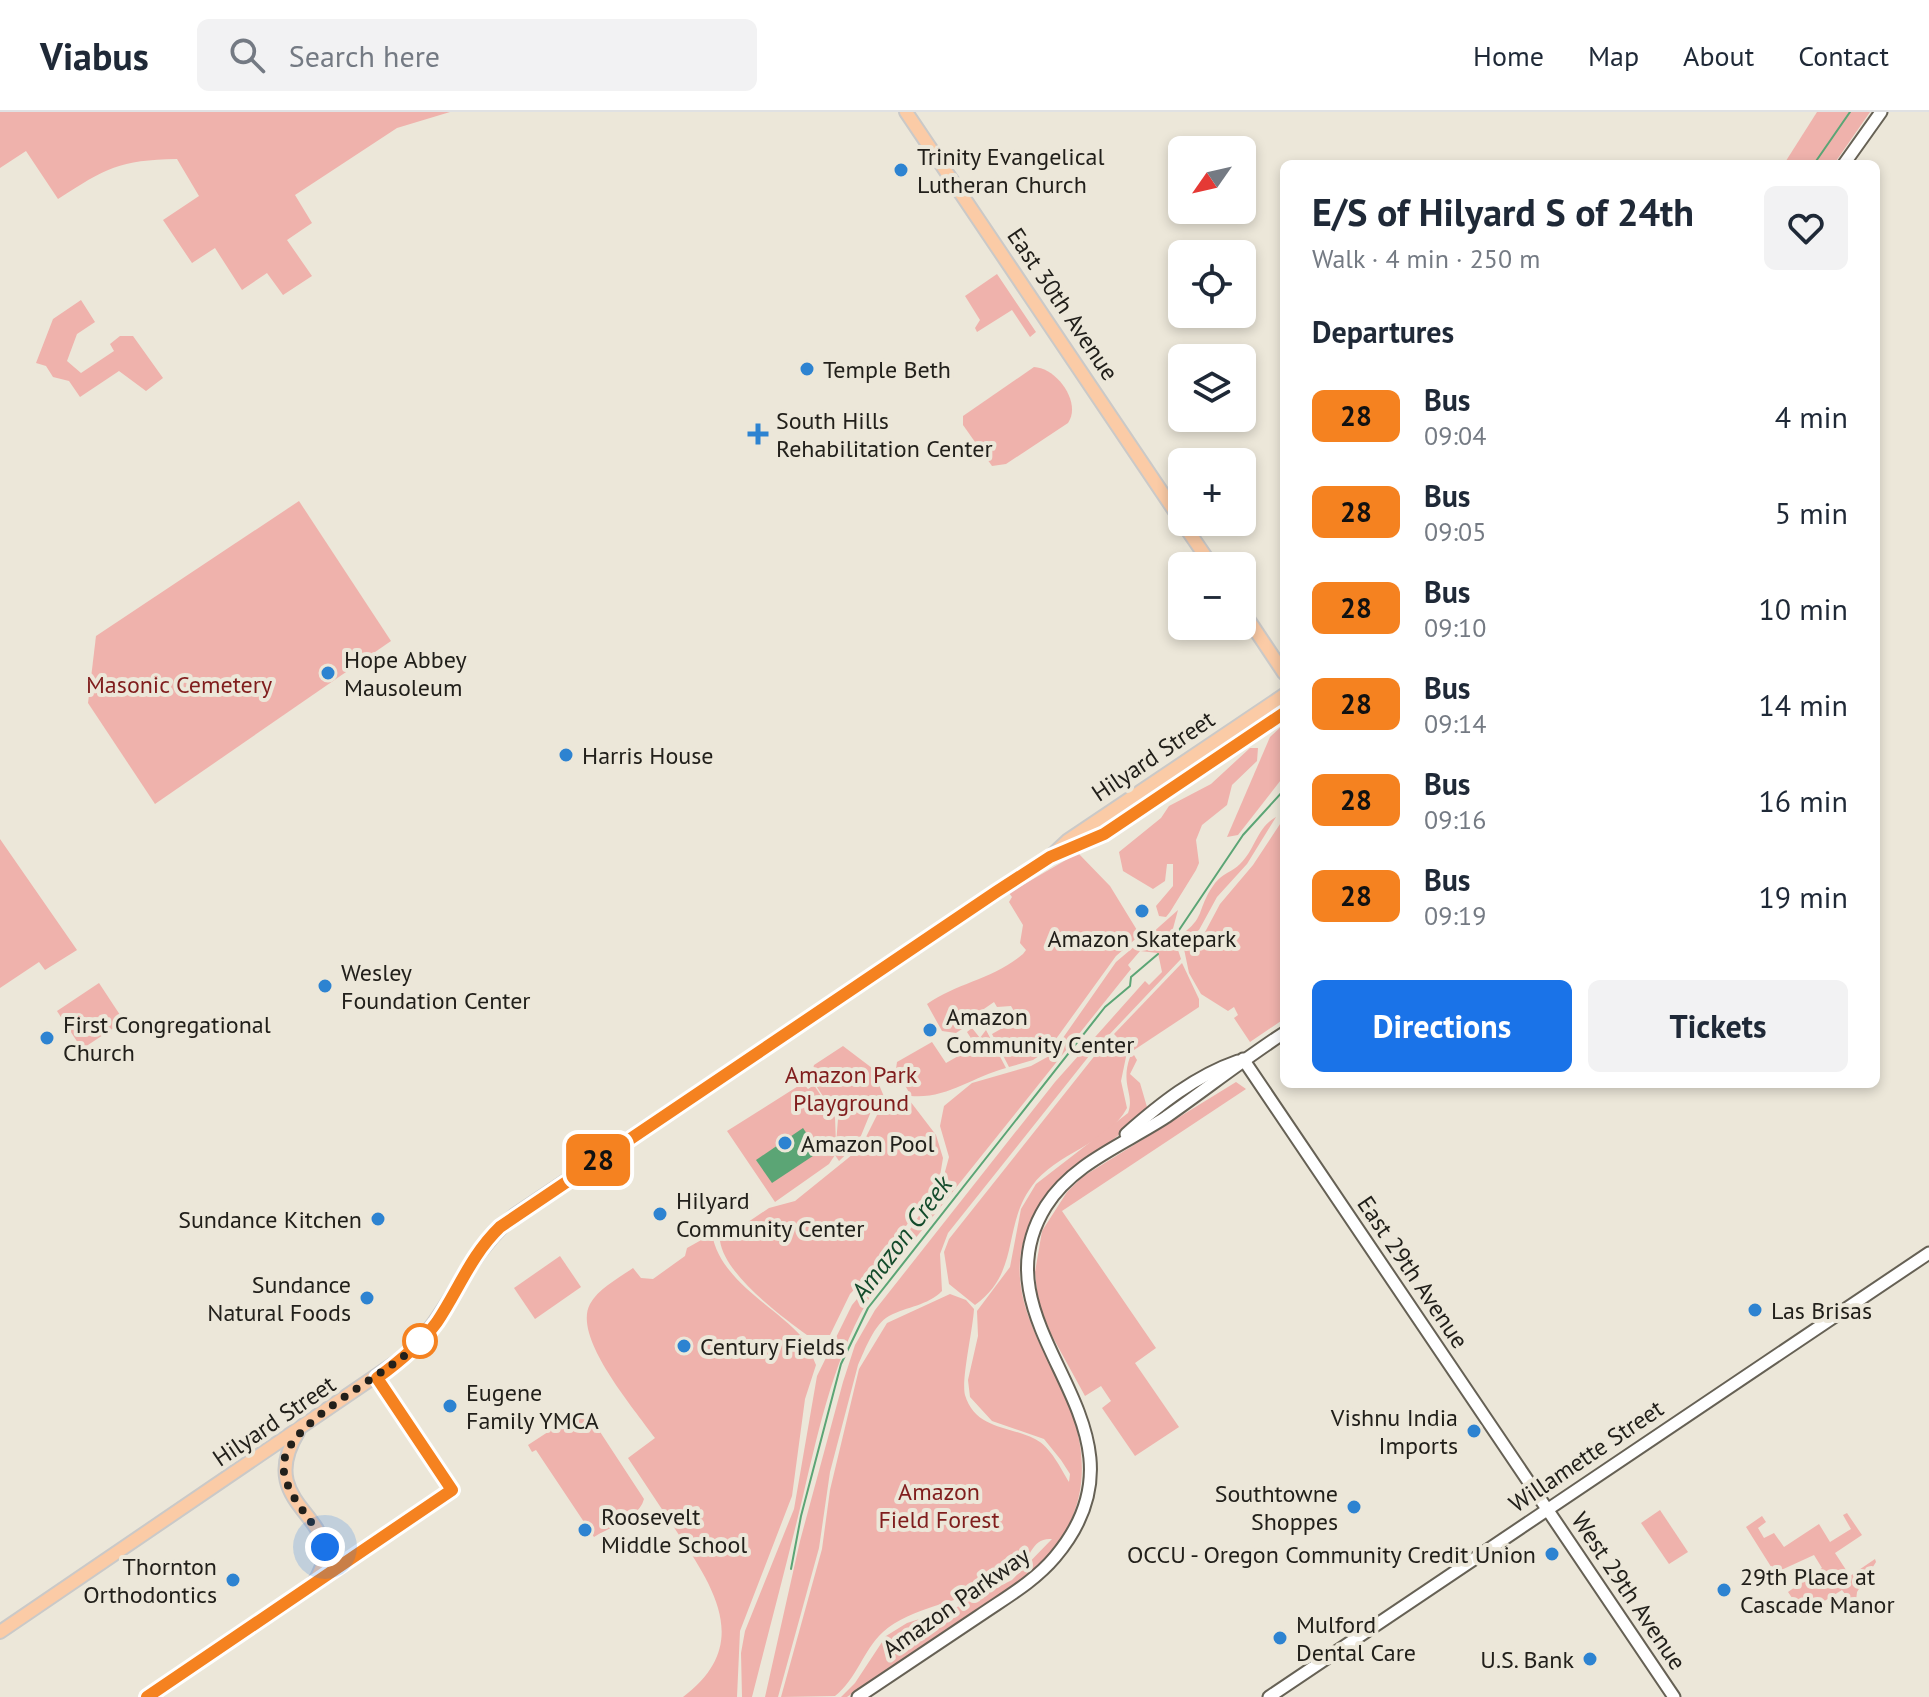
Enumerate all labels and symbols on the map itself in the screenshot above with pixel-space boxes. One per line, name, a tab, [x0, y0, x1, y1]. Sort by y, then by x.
north arrow	[1168, 136, 1256, 224]
place label: Trinity Evangelical Lutheran Church	[917, 141, 1105, 200]
marker: Trinity Evangelical Lutheran Church	[892, 161, 910, 179]
street label: East 30th Avenue	[1001, 222, 1125, 386]
place label: Temple Beth	[823, 354, 951, 385]
marker: Temple Beth	[798, 360, 816, 378]
place label: South Hills Rehabilitation Center	[776, 405, 993, 464]
marker: South Hills Rehabilitation Center	[747, 423, 769, 445]
place label: Hope Abbey Mausoleum	[344, 644, 467, 703]
marker: Hope Abbey Mausoleum	[319, 664, 337, 682]
park label: Masonic Cemetery	[86, 669, 272, 700]
street label: Hilyard Street	[1086, 704, 1220, 808]
place label: Harris House	[582, 740, 714, 771]
marker: Harris House	[557, 746, 575, 764]
marker: Amazon Skatepark	[1133, 902, 1151, 920]
place label: Amazon Skatepark	[1048, 923, 1237, 954]
place label: Wesley Foundation Center	[341, 957, 531, 1016]
marker: Wesley Foundation Center	[316, 977, 334, 995]
place label: Amazon Community Center	[946, 1001, 1134, 1060]
place label: First Congregational Church	[63, 1009, 271, 1068]
marker: Amazon Community Center	[921, 1021, 939, 1039]
marker: First Congregational Church	[38, 1029, 56, 1047]
park label: Amazon Park Playground	[785, 1059, 918, 1118]
place label: Amazon Pool	[801, 1128, 934, 1159]
line badge: 28	[562, 1134, 634, 1186]
marker: Amazon Pool	[776, 1134, 794, 1152]
water label: Amazon Creek	[842, 1168, 960, 1308]
place label: Hilyard Community Center	[676, 1185, 864, 1244]
street label: East 29th Avenue	[1351, 1190, 1475, 1354]
place label: Sundance Kitchen	[178, 1204, 362, 1235]
marker: Hilyard Community Center	[651, 1205, 669, 1223]
marker: Sundance Kitchen	[369, 1210, 387, 1228]
place label: Sundance Natural Foods	[207, 1269, 351, 1328]
marker: Sundance Natural Foods	[358, 1289, 376, 1307]
place label: Las Brisas	[1771, 1295, 1872, 1326]
marker: Las Brisas	[1746, 1301, 1764, 1319]
unlabelled marker	[403, 1324, 437, 1358]
place label: Century Fields	[700, 1331, 845, 1362]
marker: Century Fields	[675, 1337, 693, 1355]
street label: Hilyard Street	[207, 1369, 341, 1473]
place label: Eugene Family YMCA	[466, 1377, 599, 1436]
street label: Willamette Street	[1503, 1393, 1669, 1519]
marker: Eugene Family YMCA	[441, 1397, 459, 1415]
place label: Vishnu India Imports	[1330, 1402, 1458, 1461]
marker: Vishnu India Imports	[1465, 1422, 1483, 1440]
park label: Amazon Field Forest	[878, 1476, 1000, 1535]
place label: Southtowne Shoppes	[1215, 1478, 1338, 1537]
marker: Southtowne Shoppes	[1345, 1498, 1363, 1516]
place label: Roosevelt Middle School	[601, 1501, 747, 1560]
street label: West 29th Avenue	[1565, 1506, 1693, 1676]
marker: Roosevelt Middle School	[576, 1521, 594, 1539]
your location	[305, 1527, 345, 1567]
place label: OCCU - Oregon Community Credit Union	[1127, 1539, 1536, 1570]
street label: Amazon Parkway	[876, 1540, 1036, 1664]
marker: OCCU - Oregon Community Credit Union	[1543, 1545, 1561, 1563]
place label: Thornton Orthodontics	[83, 1551, 217, 1610]
place label: 29th Place at Cascade Manor	[1740, 1561, 1895, 1620]
marker: Thornton Orthodontics	[224, 1571, 242, 1589]
marker: 29th Place at Cascade Manor	[1715, 1581, 1733, 1599]
place label: Mulford Dental Care	[1296, 1609, 1416, 1668]
marker: Mulford Dental Care	[1271, 1629, 1289, 1647]
place label: U.S. Bank	[1480, 1644, 1574, 1675]
marker: U.S. Bank	[1581, 1650, 1599, 1668]

